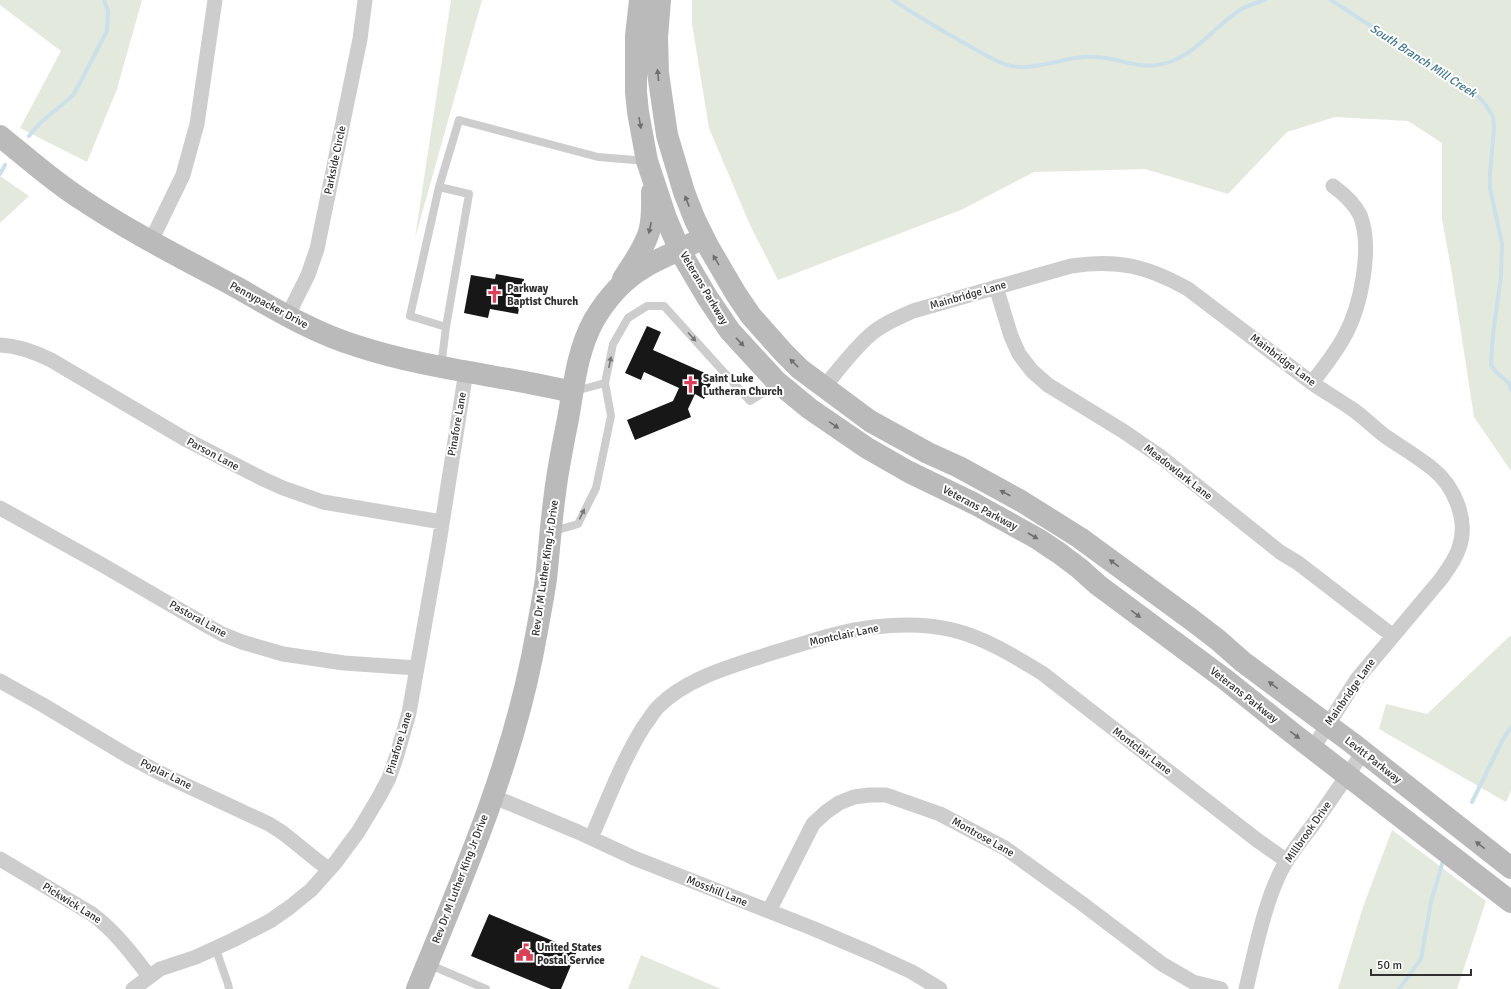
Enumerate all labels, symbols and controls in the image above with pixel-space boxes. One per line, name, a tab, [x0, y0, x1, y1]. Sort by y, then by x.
water label: South Branch Mill Creek	[1367, 21, 1480, 102]
one-way arrow	[655, 68, 661, 81]
one-way arrow	[637, 117, 643, 129]
street label: Parkside Circle	[321, 124, 349, 196]
one-way arrow	[684, 194, 690, 206]
one-way arrow	[646, 222, 652, 234]
street label: Veterans Parkway	[677, 249, 731, 328]
one-way arrow	[712, 254, 719, 266]
street label: Mainbridge Lane	[928, 278, 1008, 312]
street label: Pennypacker Drive	[228, 279, 310, 331]
place label: Parkway Baptist Church	[507, 282, 578, 308]
church icon: Parkway Baptist Church	[484, 284, 504, 304]
street label: Mainbridge Lane	[1248, 331, 1318, 389]
one-way arrow	[688, 332, 697, 343]
one-way arrow	[735, 337, 744, 346]
one-way arrow	[607, 356, 613, 368]
one-way arrow	[789, 358, 799, 368]
place label: Saint Luke Lutheran Church	[703, 372, 783, 398]
church icon: Saint Luke Lutheran Church	[680, 374, 700, 394]
street label: Pinafore Lane	[445, 391, 469, 457]
one-way arrow	[828, 421, 839, 429]
street label: Parson Lane	[185, 435, 241, 473]
street label: Meadowlark Lane	[1141, 441, 1215, 503]
street label: Veterans Parkway	[940, 483, 1020, 534]
one-way arrow	[1000, 489, 1011, 496]
street label: Rev Dr M Luther King Jr Drive	[529, 499, 561, 637]
one-way arrow	[579, 509, 586, 520]
one-way arrow	[1027, 533, 1038, 540]
one-way arrow	[1109, 559, 1120, 567]
street label: Pastoral Lane	[167, 598, 229, 640]
one-way arrow	[1131, 610, 1142, 618]
street label: Montclair Lane	[808, 621, 880, 649]
street label: Mainbridge Lane	[1322, 656, 1378, 728]
street label: Veterans Parkway	[1207, 664, 1281, 726]
one-way arrow	[1267, 681, 1278, 689]
street label: Pinafore Lane	[383, 710, 415, 776]
street label: Montclair Lane	[1110, 725, 1174, 777]
one-way arrow	[1290, 731, 1301, 739]
street label: Levitt Parkway	[1342, 734, 1405, 787]
street label: Poplar Lane	[138, 756, 194, 792]
street label: Millbrook Drive	[1282, 799, 1334, 865]
street label: Rev Dr M Luther King Jr Drive	[429, 813, 491, 945]
street label: Montrose Lane	[949, 814, 1017, 860]
one-way arrow	[1474, 841, 1485, 849]
street label: Mosshill Lane	[685, 873, 749, 909]
street label: Pickwick Lane	[40, 880, 104, 926]
place label: United States Postal Service	[537, 941, 605, 967]
public building icon: United States Postal Service	[514, 943, 534, 963]
scale bar	[1371, 951, 1471, 977]
text: 50 m	[1377, 958, 1402, 973]

